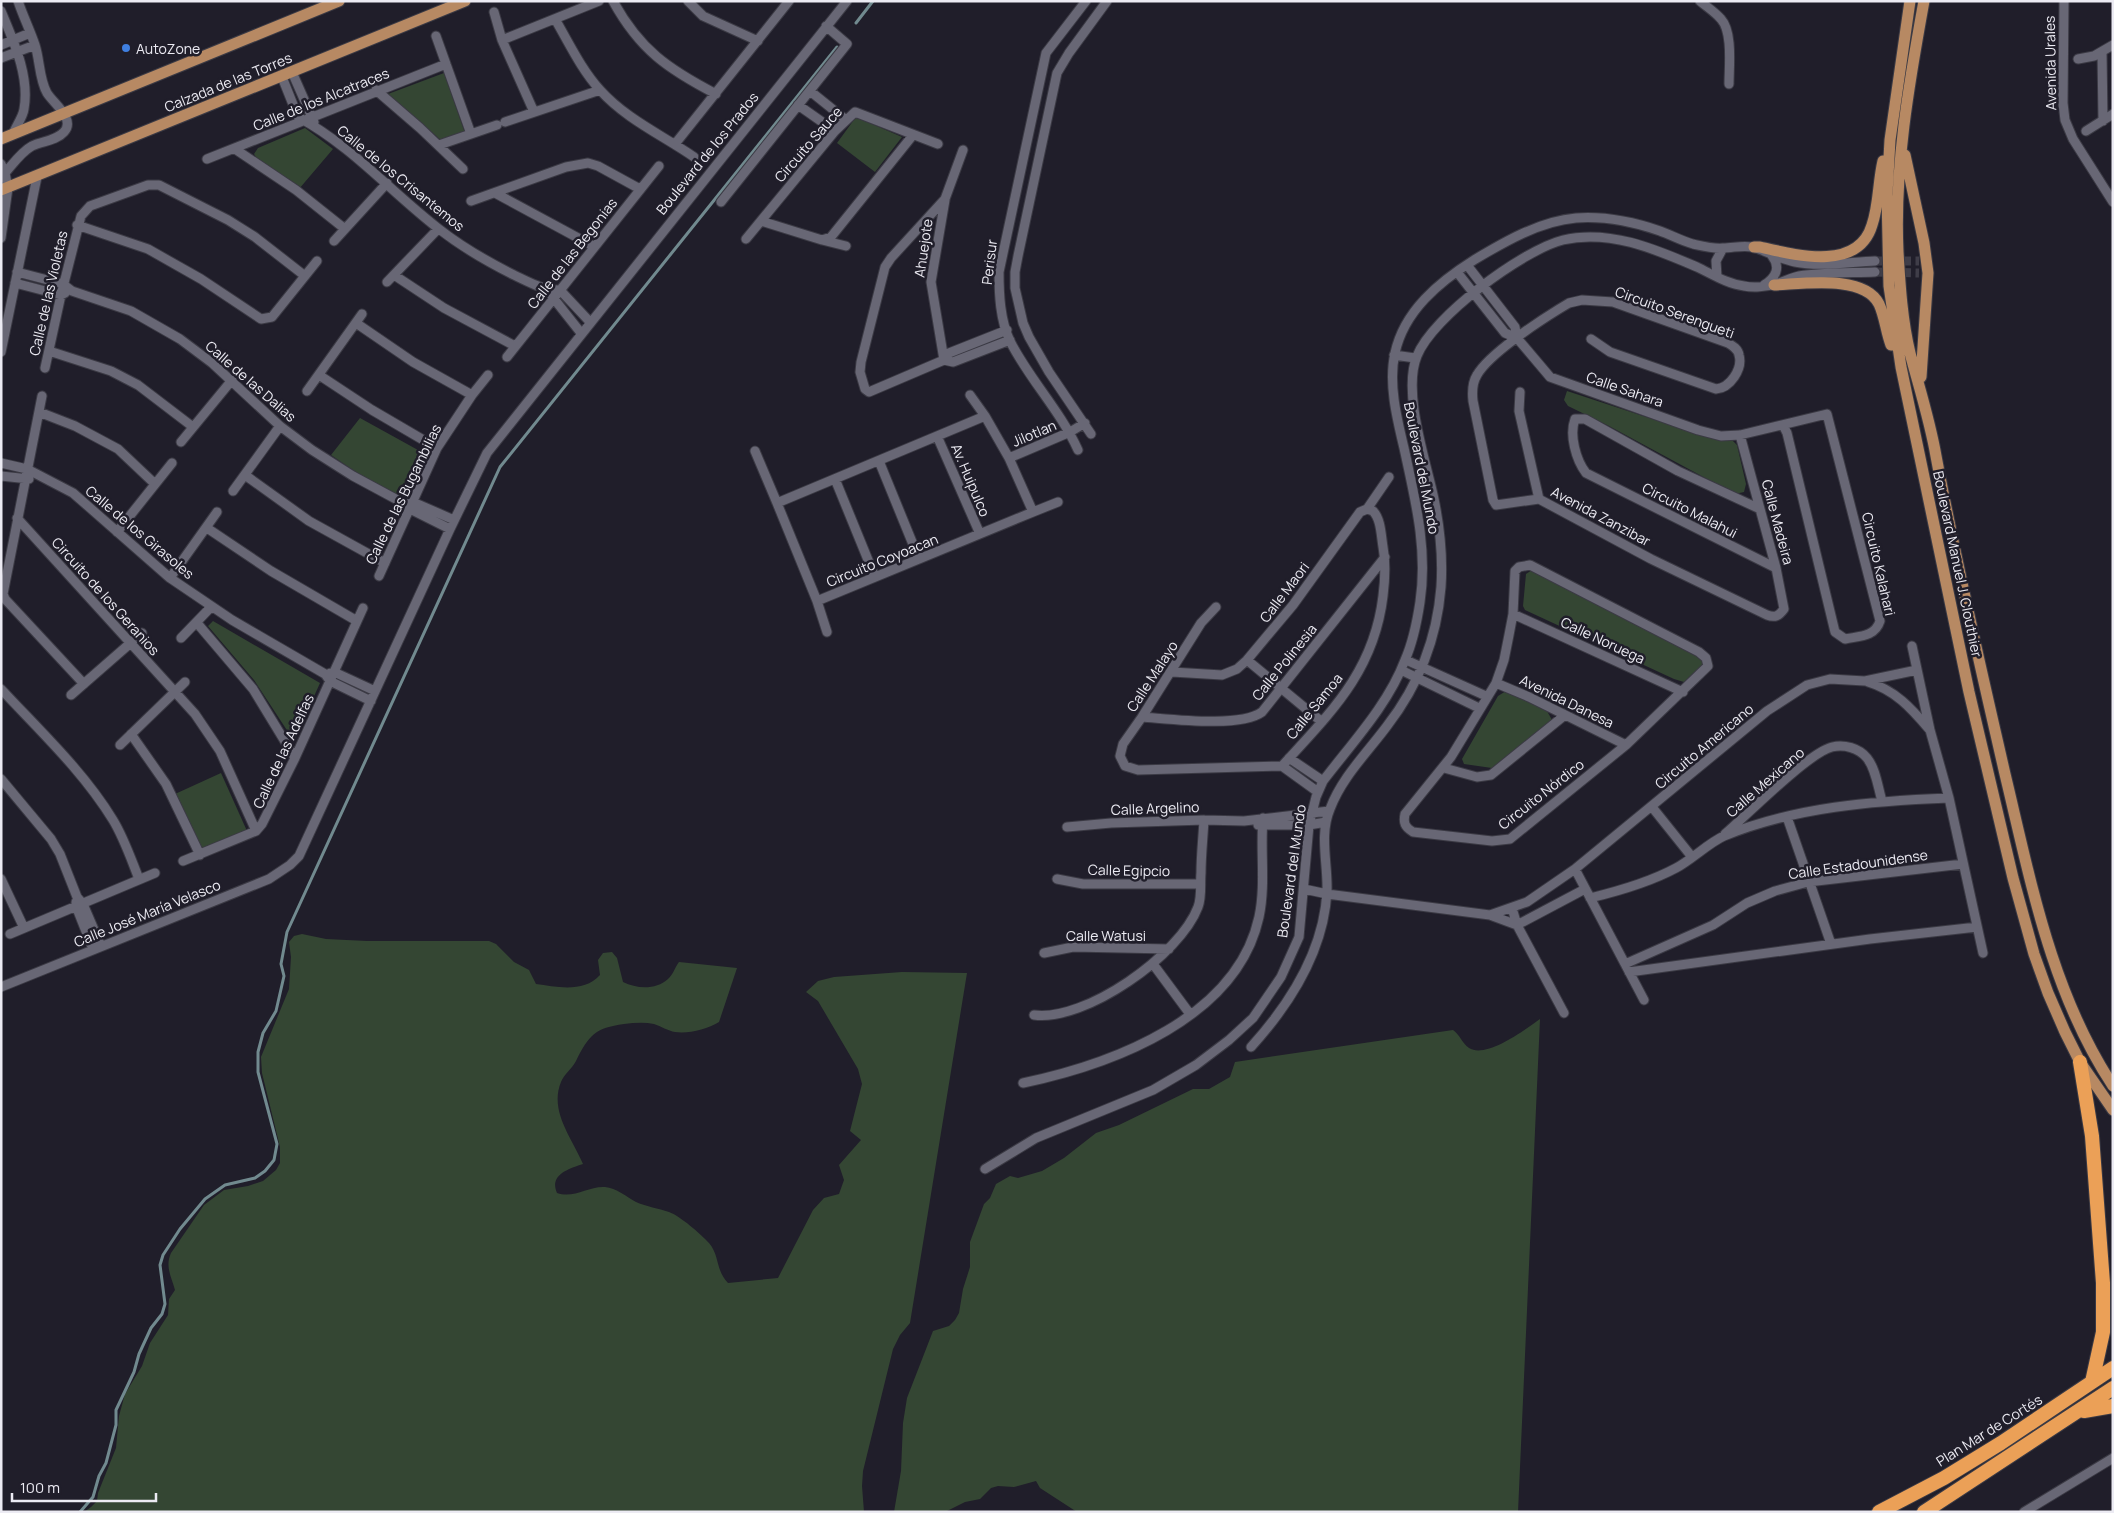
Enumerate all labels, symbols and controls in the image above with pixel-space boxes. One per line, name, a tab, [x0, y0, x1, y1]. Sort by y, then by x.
street label: Avenida Urales	[2040, 15, 2060, 111]
place label: AutoZone	[136, 39, 200, 58]
marker: AutoZone	[120, 42, 132, 54]
street label: Calzada de las Torres	[161, 48, 295, 116]
street label: Calle de los Alcatraces	[250, 63, 392, 135]
street label: Boulevard de los Prados	[652, 88, 762, 218]
street label: Circuito Sauce	[770, 102, 846, 186]
street label: Calle de los Crisantemos	[333, 121, 469, 235]
street label: Calle de las Begonias	[523, 194, 621, 312]
street label: Ahuejote	[909, 217, 937, 279]
street label: Calle de las Violetas	[24, 229, 72, 357]
street label: Perisur	[977, 238, 1001, 286]
street label: Circuito Serengueti	[1613, 282, 1737, 342]
street label: Calle de las Dalias	[202, 336, 300, 426]
street label: Calle Sahara	[1584, 367, 1666, 411]
street label: Boulevard del Mundo	[1400, 400, 1444, 536]
street label: Jilotlan	[1009, 415, 1059, 451]
street label: Calle de las Bugambilias	[361, 421, 445, 567]
street label: Av. Huipulco	[947, 441, 995, 519]
street label: Boulevard Manuel J. Clouthier	[1929, 469, 1987, 659]
street label: Calle Madeira	[1758, 477, 1798, 567]
street label: Circuito Malahui	[1639, 478, 1741, 542]
street label: Calle de los Girasoles	[82, 481, 198, 583]
street label: Avenida Zanzibar	[1548, 482, 1654, 550]
street label: Circuito Kalahari	[1858, 510, 1900, 618]
street label: Circuito Coyoacan	[823, 529, 941, 591]
street label: Circuito de los Geranios	[48, 533, 164, 659]
street label: Calle Maori	[1255, 558, 1313, 626]
street label: Calle Noruega	[1558, 612, 1648, 668]
street label: Calle Polinesia	[1247, 620, 1321, 704]
street label: Calle Malayo	[1122, 637, 1182, 715]
street label: Calle Samoa	[1282, 669, 1346, 743]
street label: Avenida Danesa	[1517, 670, 1617, 732]
street label: Calle de las Adelfas	[248, 691, 318, 811]
street label: Circuito Americano	[1651, 699, 1757, 793]
street label: Calle Mexicano	[1722, 743, 1808, 821]
street label: Circuito Nórdico	[1494, 754, 1588, 834]
street label: Calle Argelino	[1110, 797, 1200, 819]
street label: Boulevard del Mundo	[1272, 803, 1310, 939]
street label: Calle Estadounidense	[1787, 845, 1929, 883]
street label: Calle Egipcio	[1088, 860, 1170, 880]
street label: Calle José María Velasco	[71, 875, 223, 951]
street label: Calle Watusi	[1066, 926, 1146, 945]
street label: Plan Mar de Cortés	[1932, 1390, 2046, 1470]
scale bar	[12, 1470, 156, 1502]
text: 100 m	[20, 1477, 60, 1498]

